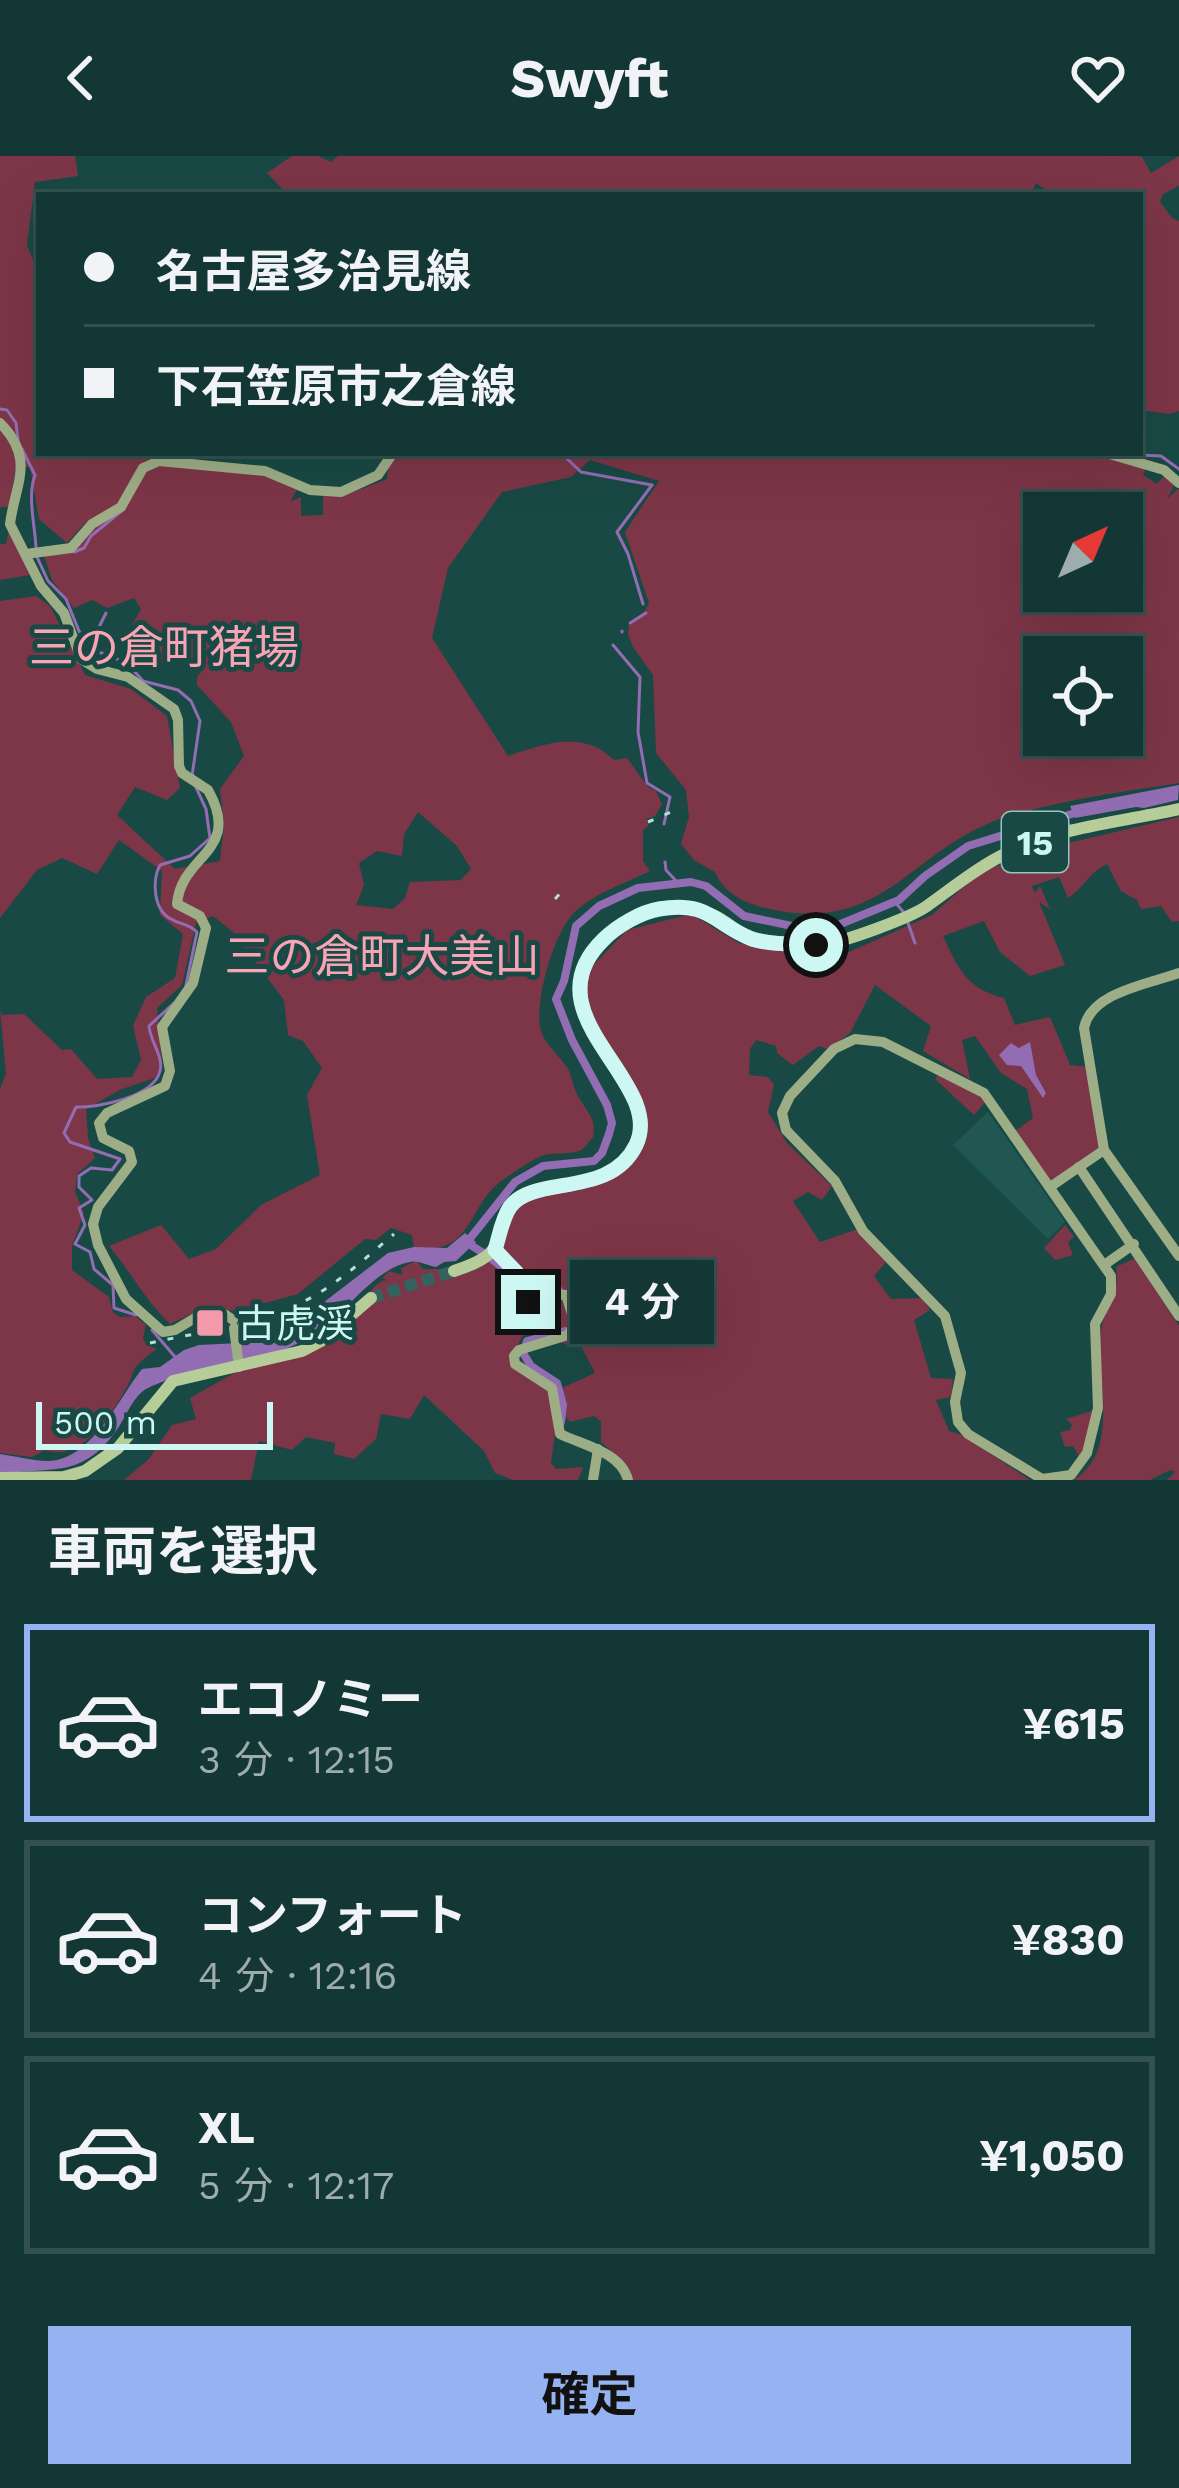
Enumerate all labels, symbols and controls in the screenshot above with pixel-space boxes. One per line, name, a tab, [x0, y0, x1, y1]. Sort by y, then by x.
icon: back	[48, 45, 114, 111]
icon: heart	[1065, 45, 1131, 111]
text: Swyft	[511, 47, 668, 110]
text: 名古屋多治見線	[156, 245, 471, 298]
text: 下石笠原市之倉線	[156, 360, 516, 413]
north arrow	[1023, 492, 1143, 612]
map controls	[1023, 492, 1143, 756]
district label: 三の倉町猪場	[29, 621, 299, 674]
button: locate	[1023, 636, 1143, 756]
road number: 15	[1002, 812, 1068, 872]
route start	[789, 918, 843, 972]
district label: 三の倉町大美山	[224, 930, 540, 983]
callout: 4 分	[570, 1260, 714, 1344]
route end	[501, 1275, 555, 1329]
text: 4 分	[604, 1279, 680, 1324]
place label: 古虎渓	[237, 1301, 354, 1346]
marker: 古虎渓	[194, 1307, 226, 1339]
scale bar	[36, 1396, 273, 1449]
text: 500 m	[54, 1403, 157, 1442]
text: 車両を選択	[48, 1520, 318, 1583]
icon: car	[54, 1669, 162, 1777]
text: エコノミー	[198, 1673, 423, 1726]
text: ¥615	[1022, 1697, 1125, 1750]
text: 3 分 · 12:15	[198, 1737, 395, 1782]
icon: car	[54, 1885, 162, 1993]
text: コンフォート	[198, 1889, 467, 1942]
text: ¥830	[1012, 1913, 1125, 1966]
text: 4 分 · 12:16	[198, 1953, 397, 1998]
icon: car	[54, 2101, 162, 2209]
text: XL	[198, 2101, 255, 2154]
text: ¥1,050	[979, 2129, 1125, 2182]
text: 5 分 · 12:17	[198, 2163, 394, 2208]
button: 確定	[48, 2326, 1131, 2464]

